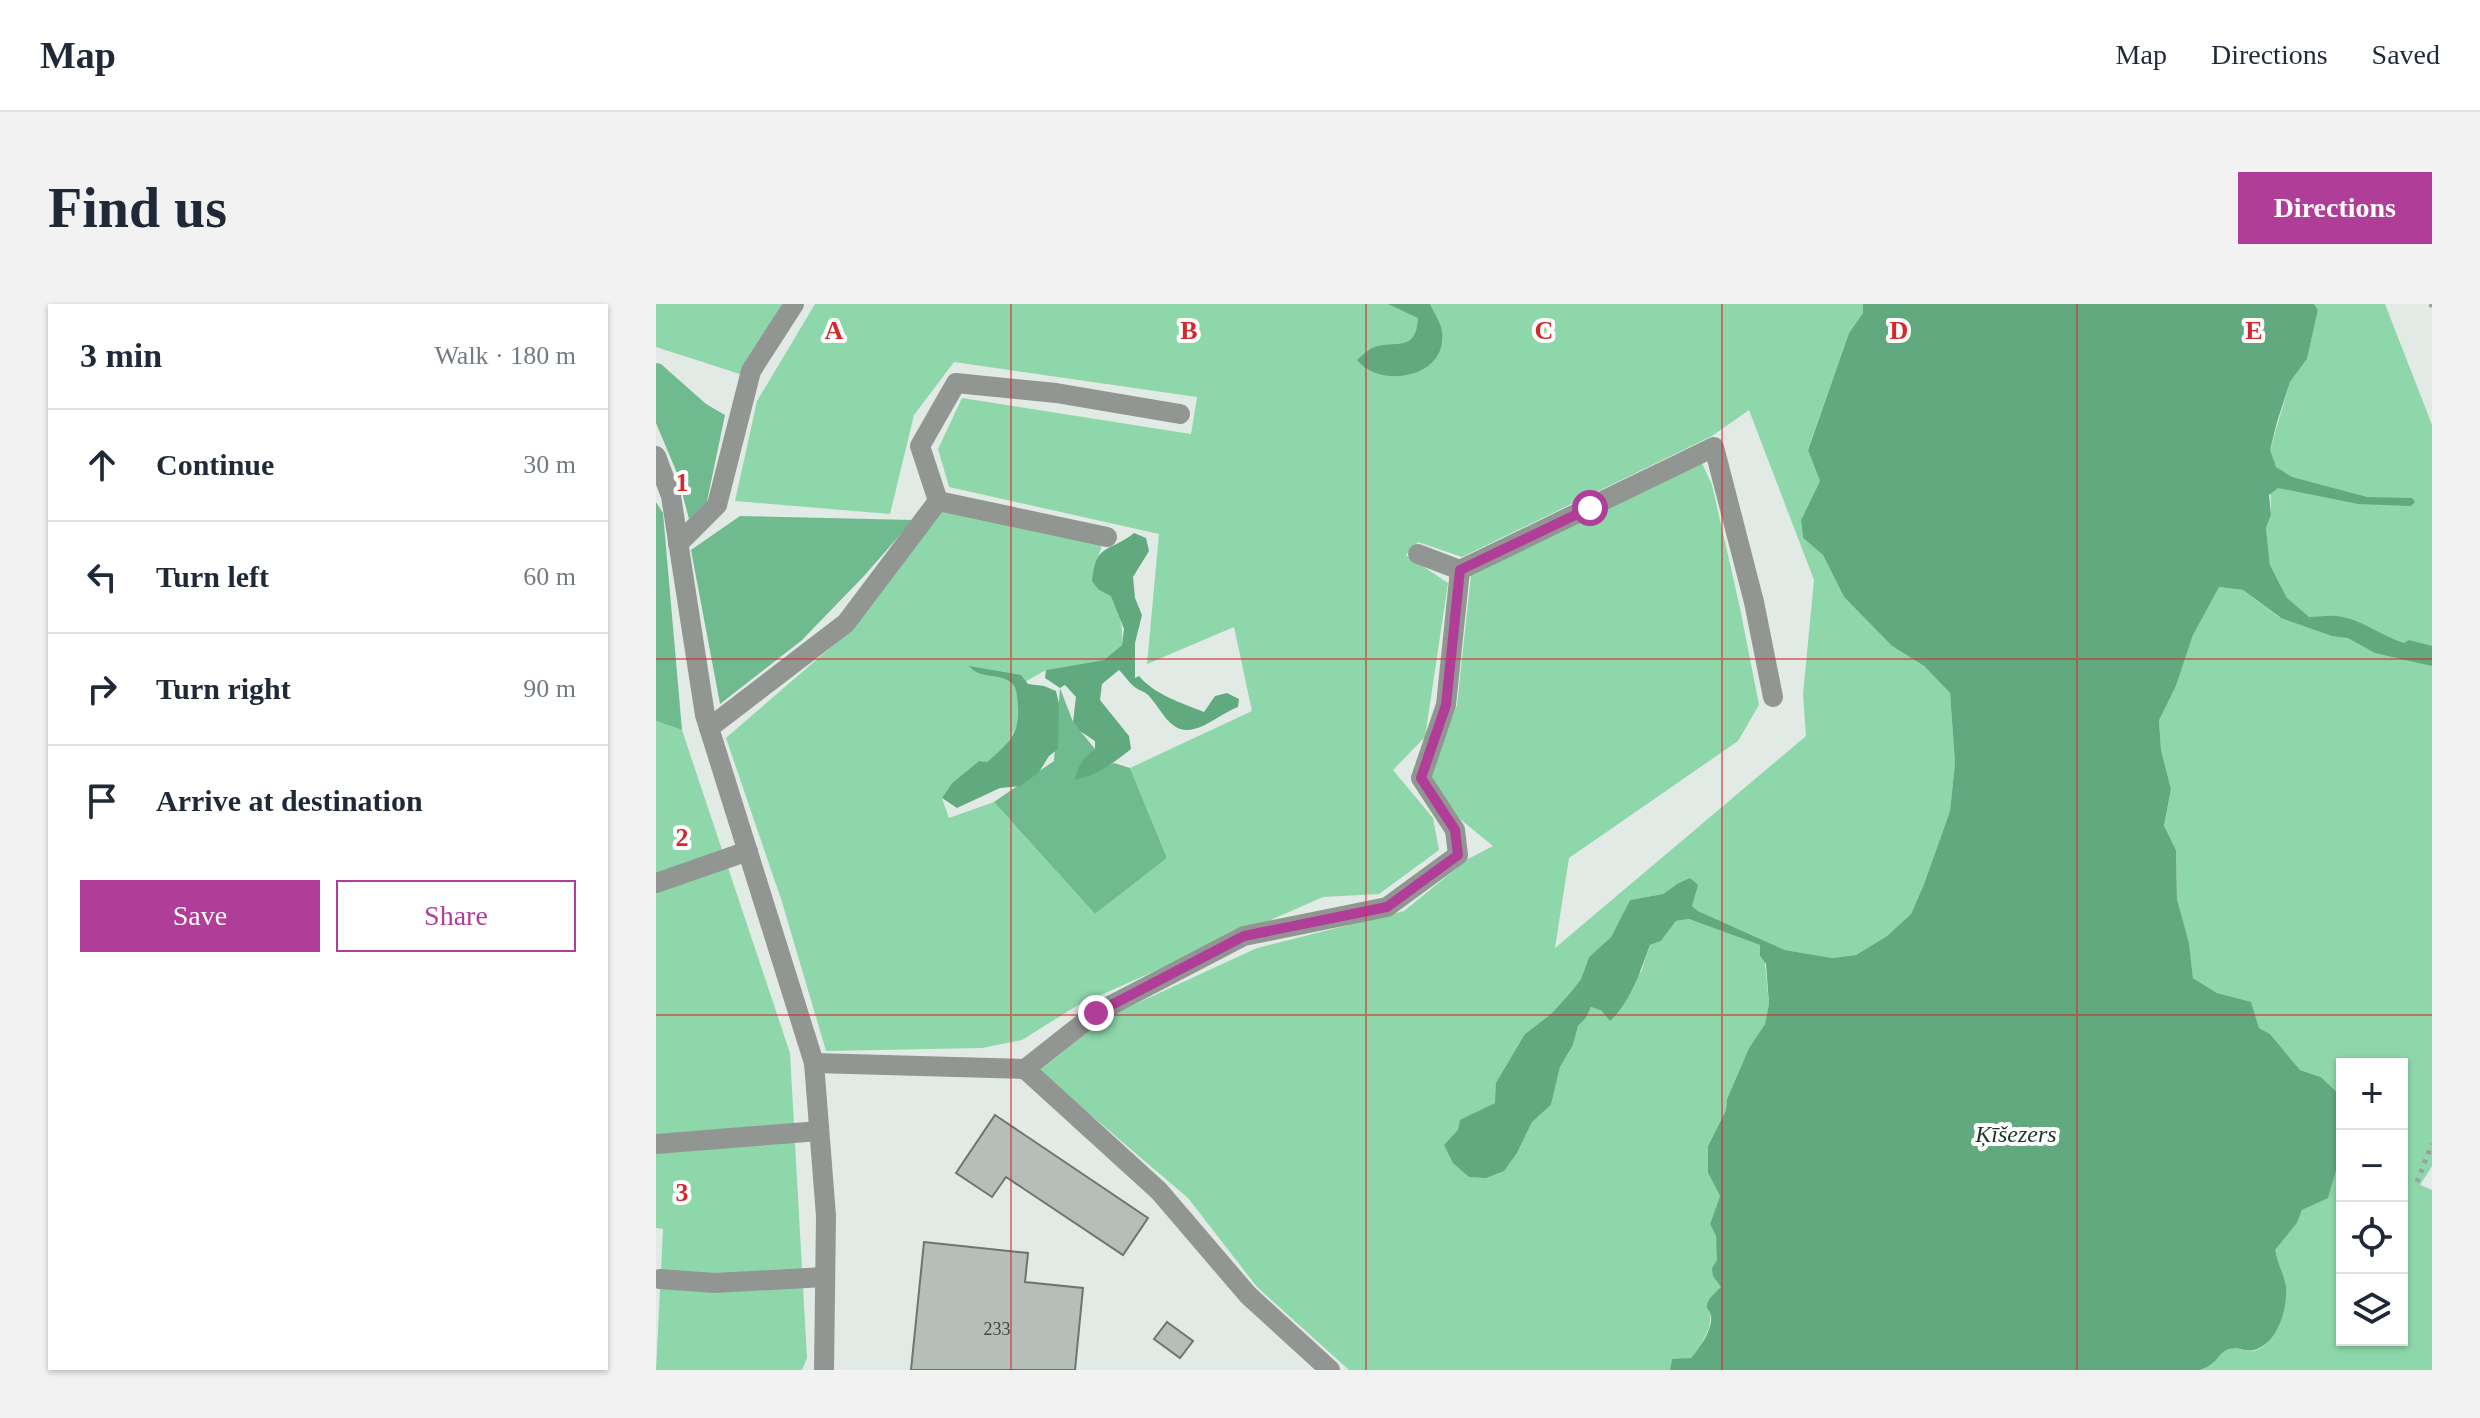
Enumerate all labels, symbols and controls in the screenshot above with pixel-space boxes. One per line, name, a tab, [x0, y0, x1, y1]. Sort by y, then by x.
text: Map	[40, 34, 116, 76]
text: Map	[2116, 39, 2167, 70]
text: Directions	[2211, 39, 2328, 70]
text: Saved	[2372, 39, 2440, 70]
button: Directions	[2238, 172, 2432, 244]
text: Find us	[48, 177, 227, 239]
text: A	[825, 316, 844, 345]
text: B	[1180, 316, 1198, 345]
text: C	[1535, 316, 1553, 345]
text: D	[1890, 316, 1908, 345]
text: E	[2245, 316, 2263, 345]
text: 3 min	[80, 337, 162, 374]
text: Walk · 180 m	[434, 341, 576, 370]
icon: ahead	[80, 443, 124, 487]
text: Continue	[156, 448, 274, 481]
text: 30 m	[523, 450, 576, 479]
text: 1	[676, 468, 689, 497]
route start	[1572, 490, 1608, 526]
icon: left	[80, 555, 124, 599]
text: Turn left	[156, 560, 269, 593]
text: 60 m	[523, 562, 576, 591]
icon: right	[80, 667, 124, 711]
text: Turn right	[156, 672, 291, 705]
text: 90 m	[523, 674, 576, 703]
icon: arrive	[80, 779, 124, 823]
text: Arrive at destination	[156, 784, 423, 817]
text: 2	[676, 823, 689, 852]
button: Save	[80, 880, 320, 952]
button: Share	[336, 880, 576, 952]
route end	[1078, 995, 1114, 1031]
map controls	[2336, 1058, 2408, 1346]
button: +	[2336, 1058, 2408, 1130]
water label: Ķīšezers	[1974, 1121, 2057, 1148]
button: −	[2336, 1130, 2408, 1202]
text: 3	[676, 1178, 689, 1207]
button: locate	[2336, 1202, 2408, 1274]
button: layers	[2336, 1274, 2408, 1346]
house number: 233	[984, 1319, 1011, 1339]

